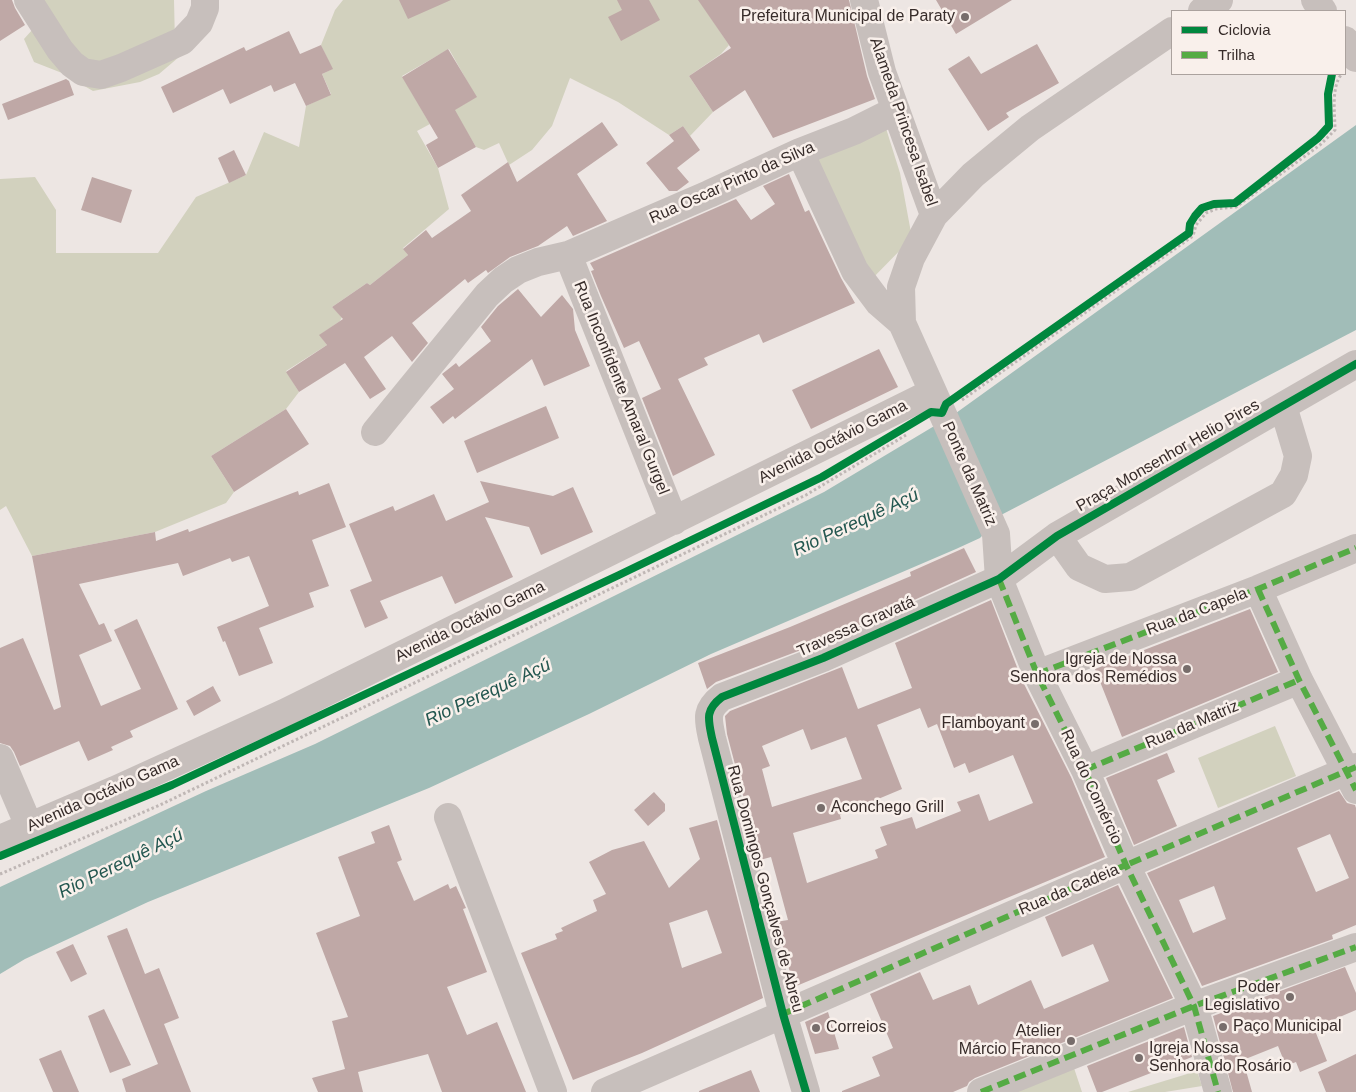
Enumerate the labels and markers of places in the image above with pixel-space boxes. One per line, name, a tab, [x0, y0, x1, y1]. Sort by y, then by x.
place label: Prefeitura Municipal de Paraty	[741, 7, 955, 27]
marker: Prefeitura Municipal de Paraty	[959, 11, 971, 23]
place label: Igreja de Nossa Senhora dos Remédios	[1010, 650, 1177, 688]
marker: Igreja de Nossa Senhora dos Remédios	[1181, 663, 1193, 675]
place label: Flamboyant	[941, 714, 1025, 734]
marker: Flamboyant	[1029, 718, 1041, 730]
place label: Aconchego Grill	[831, 798, 944, 818]
marker: Aconchego Grill	[815, 802, 827, 814]
place label: Poder Legislativo	[1204, 978, 1280, 1016]
marker: Poder Legislativo	[1284, 991, 1296, 1003]
place label: Paço Municipal	[1233, 1017, 1342, 1037]
place label: Correios	[826, 1018, 886, 1038]
marker: Paço Municipal	[1217, 1021, 1229, 1033]
marker: Correios	[810, 1022, 822, 1034]
place label: Atelier Márcio Franco	[959, 1022, 1061, 1060]
marker: Atelier Márcio Franco	[1065, 1035, 1077, 1047]
place label: Igreja Nossa Senhora do Rosário	[1149, 1039, 1291, 1077]
marker: Igreja Nossa Senhora do Rosário	[1133, 1052, 1145, 1064]

